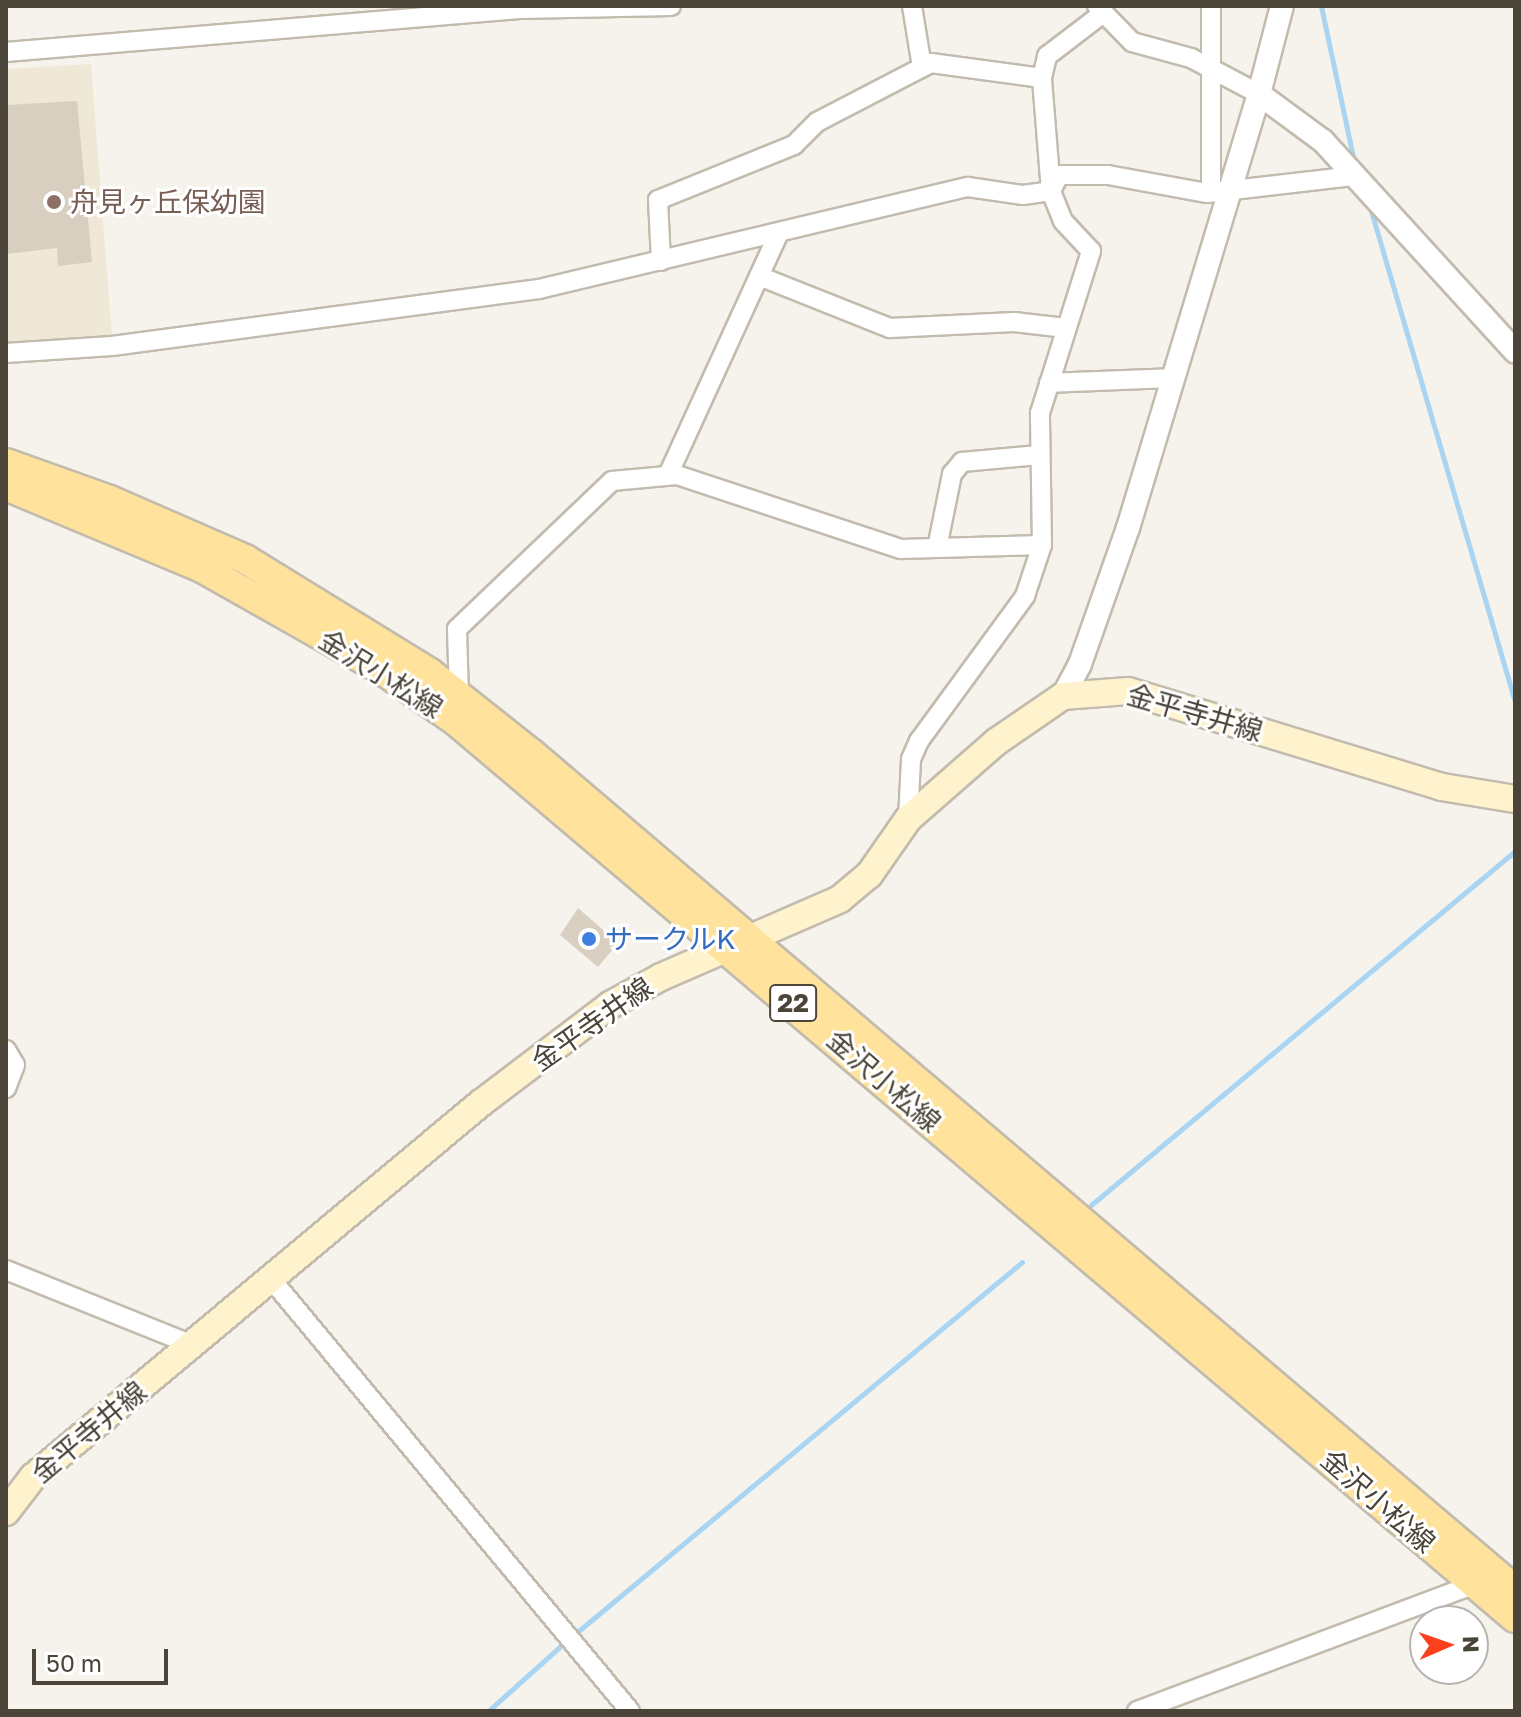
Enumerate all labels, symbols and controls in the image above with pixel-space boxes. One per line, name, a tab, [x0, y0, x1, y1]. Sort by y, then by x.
place label: 舟見ヶ丘保幼園	[70, 185, 266, 219]
marker: 舟見ヶ丘保幼園	[45, 193, 63, 211]
street label: 金沢小松線	[313, 623, 449, 725]
street label: 金平寺井線	[1123, 678, 1267, 748]
place label: サークルK	[605, 922, 736, 956]
marker: サークルK	[580, 930, 598, 948]
street label: 金平寺井線	[525, 970, 659, 1078]
road number: 22	[769, 981, 817, 1025]
street label: 金沢小松線	[820, 1022, 948, 1140]
street label: 金平寺井線	[25, 1374, 153, 1490]
street label: 金沢小松線	[1314, 1442, 1442, 1560]
north arrow	[1409, 1605, 1489, 1685]
scale bar	[36, 1633, 172, 1683]
text: N	[1458, 1635, 1485, 1653]
text: 50 m	[46, 1648, 102, 1677]

